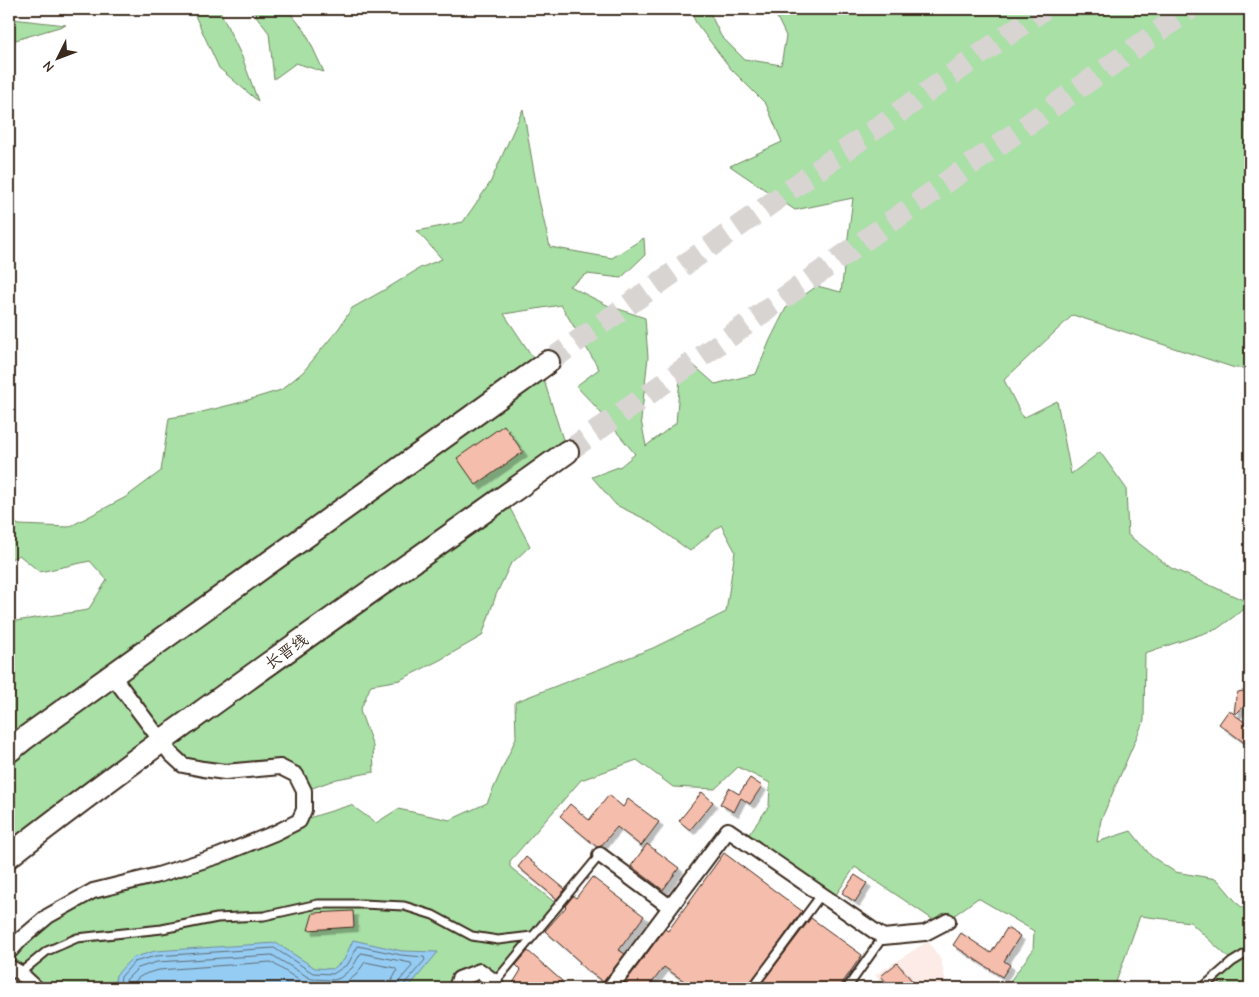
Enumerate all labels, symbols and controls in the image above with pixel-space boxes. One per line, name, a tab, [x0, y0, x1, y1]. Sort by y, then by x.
north arrow	[32, 32, 82, 82]
text: N	[39, 57, 58, 75]
street label: 长晋线	[262, 631, 311, 673]

